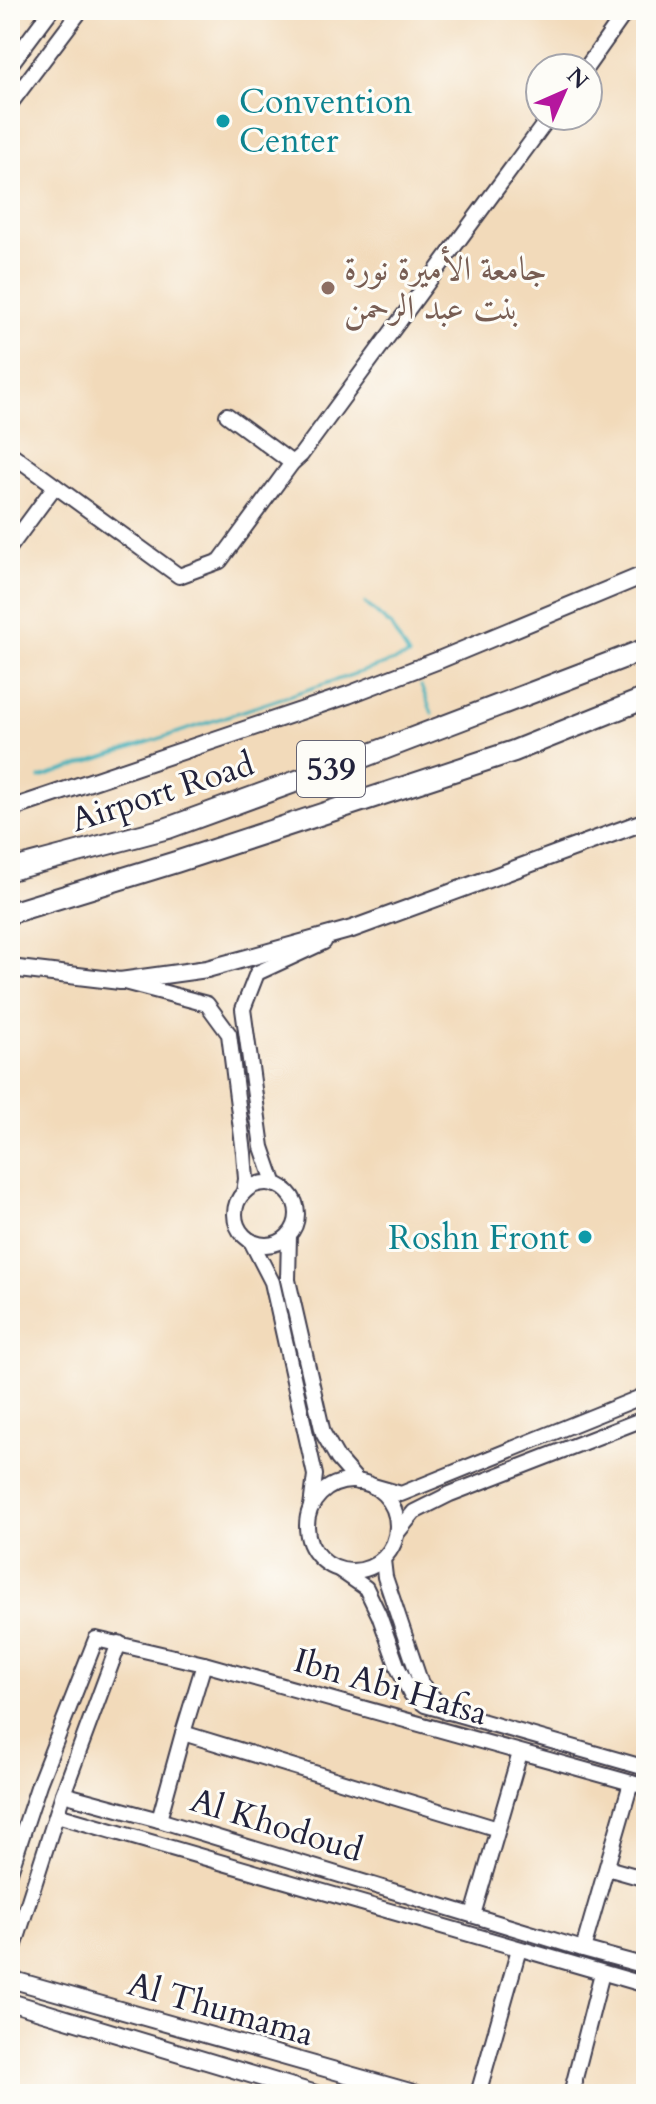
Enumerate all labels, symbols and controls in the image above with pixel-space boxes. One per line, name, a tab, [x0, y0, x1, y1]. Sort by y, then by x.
north arrow	[524, 52, 604, 132]
text: N	[560, 61, 595, 96]
place label: Convention Center	[239, 79, 413, 164]
marker: Convention Center	[214, 112, 232, 130]
place label: جامعة الأميرة نورة بنت عبد الرحمن	[344, 245, 547, 331]
marker: جامعة الأميرة نورة بنت عبد الرحمن	[319, 279, 337, 297]
street label: Airport Road	[65, 741, 260, 843]
road number: 539	[297, 741, 365, 797]
place label: Roshn Front	[388, 1215, 569, 1261]
marker: Roshn Front	[576, 1228, 594, 1246]
street label: Ibn Abi Hafsa	[289, 1637, 493, 1737]
street label: Al Khodoud	[185, 1777, 368, 1873]
street label: Al Thumama	[123, 1961, 319, 2057]

